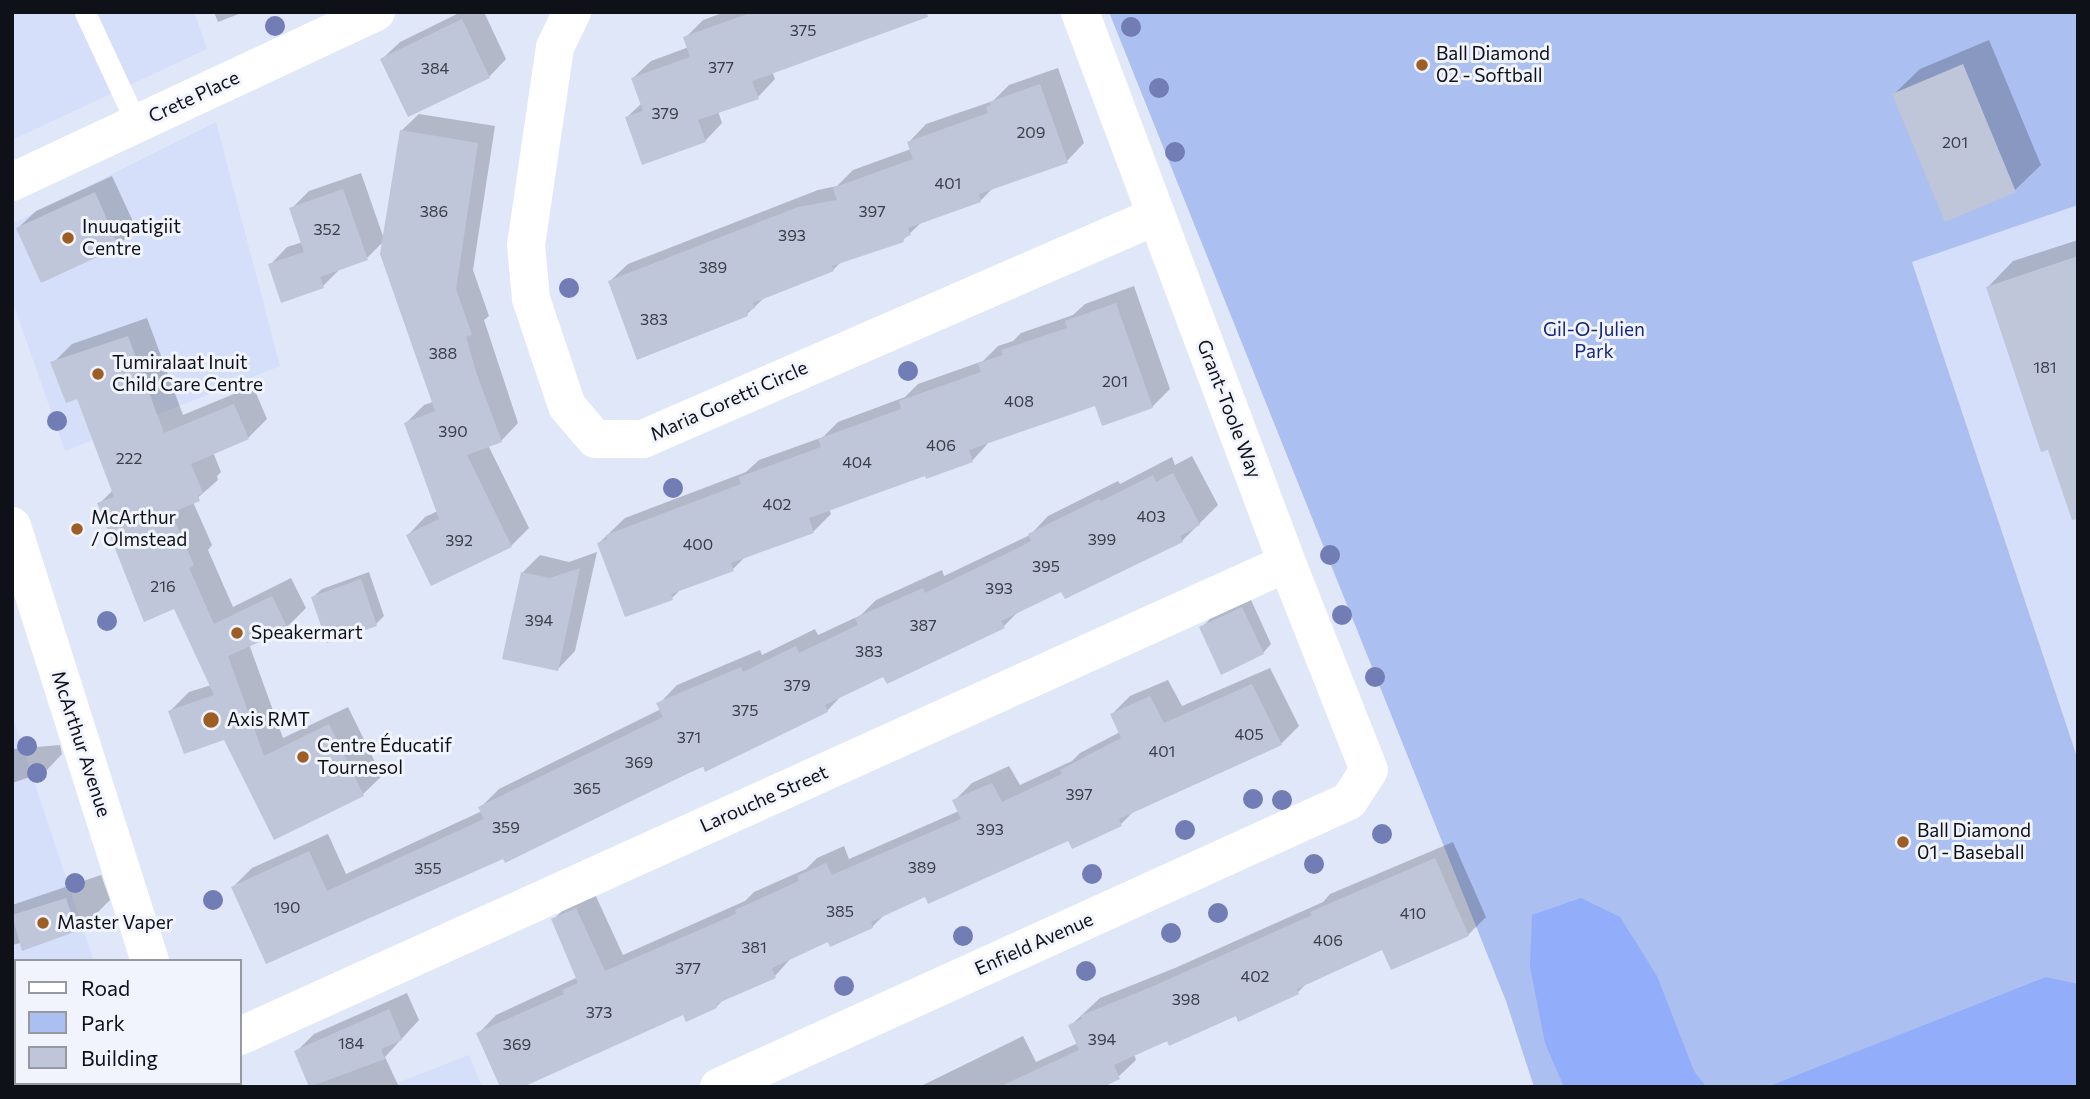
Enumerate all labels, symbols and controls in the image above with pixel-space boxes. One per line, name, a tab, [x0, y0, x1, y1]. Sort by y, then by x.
house number: 375	[790, 21, 816, 41]
place label: Ball Diamond 02 - Softball	[1436, 43, 1550, 87]
marker: Ball Diamond 02 - Softball	[1414, 57, 1430, 73]
house number: 377	[708, 58, 734, 78]
house number: 384	[421, 59, 449, 79]
street label: Crete Place	[145, 66, 243, 128]
house number: 379	[651, 104, 679, 124]
house number: 209	[1017, 123, 1045, 143]
house number: 201	[1942, 133, 1968, 153]
house number: 401	[935, 174, 961, 194]
house number: 386	[420, 202, 448, 222]
house number: 397	[858, 202, 886, 222]
place label: Inuuqatigiit Centre	[82, 216, 181, 260]
house number: 352	[313, 220, 341, 240]
house number: 393	[778, 226, 806, 246]
marker: Inuuqatigiit Centre	[60, 230, 76, 246]
house number: 389	[699, 258, 727, 278]
house number: 383	[640, 310, 668, 330]
park label: Gil-O-Julien Park	[1543, 319, 1645, 363]
street label: Grant-Toole Way	[1192, 336, 1266, 482]
house number: 388	[429, 344, 457, 364]
place label: Tumiralaat Inuit Child Care Centre	[112, 352, 263, 396]
street label: Maria Goretti Circle	[647, 356, 811, 446]
house number: 181	[2033, 358, 2057, 378]
marker: Tumiralaat Inuit Child Care Centre	[90, 366, 106, 382]
house number: 201	[1102, 372, 1128, 392]
house number: 408	[1004, 392, 1034, 412]
house number: 390	[438, 422, 468, 442]
house number: 406	[926, 436, 956, 456]
house number: 222	[116, 449, 142, 469]
house number: 404	[842, 453, 872, 473]
house number: 402	[763, 495, 791, 515]
place label: McArthur / Olmstead	[91, 507, 187, 551]
house number: 403	[1136, 507, 1166, 527]
marker: McArthur / Olmstead	[69, 521, 85, 537]
house number: 399	[1088, 530, 1116, 550]
house number: 392	[445, 531, 473, 551]
house number: 400	[683, 535, 713, 555]
house number: 395	[1032, 557, 1060, 577]
house number: 216	[150, 577, 176, 597]
house number: 393	[985, 579, 1013, 599]
house number: 394	[525, 611, 553, 631]
house number: 387	[909, 616, 937, 636]
place label: Speakermart	[251, 622, 363, 644]
marker: Speakermart	[229, 625, 245, 641]
house number: 383	[855, 642, 883, 662]
street label: McArthur Avenue	[47, 668, 115, 820]
house number: 379	[783, 676, 811, 696]
house number: 375	[732, 701, 758, 721]
place label: Axis RMT	[227, 709, 310, 731]
marker: Axis RMT	[201, 710, 221, 730]
house number: 405	[1234, 725, 1264, 745]
house number: 371	[677, 728, 701, 748]
place label: Centre Éducatif Tournesol	[317, 735, 452, 779]
house number: 401	[1149, 742, 1175, 762]
marker: Centre Éducatif Tournesol	[295, 749, 311, 765]
house number: 369	[625, 753, 653, 773]
street label: Larouche Street	[696, 761, 832, 837]
house number: 365	[573, 779, 601, 799]
house number: 397	[1065, 785, 1093, 805]
house number: 359	[492, 818, 520, 838]
house number: 393	[976, 820, 1004, 840]
place label: Ball Diamond 01 - Baseball	[1917, 820, 2031, 864]
marker: Ball Diamond 01 - Baseball	[1895, 834, 1911, 850]
house number: 389	[908, 858, 936, 878]
house number: 355	[414, 859, 442, 879]
house number: 190	[274, 898, 300, 918]
house number: 385	[826, 902, 854, 922]
house number: 410	[1400, 904, 1426, 924]
street label: Enfield Avenue	[971, 908, 1097, 980]
place label: Master Vaper	[57, 912, 173, 934]
marker: Master Vaper	[35, 915, 51, 931]
house number: 406	[1313, 931, 1343, 951]
house number: 381	[741, 938, 767, 958]
legend	[14, 959, 242, 1085]
house number: 377	[675, 959, 701, 979]
house number: 402	[1241, 967, 1269, 987]
text: Road	[81, 975, 130, 1000]
house number: 398	[1172, 990, 1200, 1010]
house number: 373	[586, 1003, 612, 1023]
text: Park	[81, 1010, 125, 1035]
house number: 394	[1088, 1030, 1116, 1050]
house number: 184	[338, 1034, 364, 1054]
house number: 369	[503, 1035, 531, 1055]
text: Building	[81, 1045, 158, 1070]

